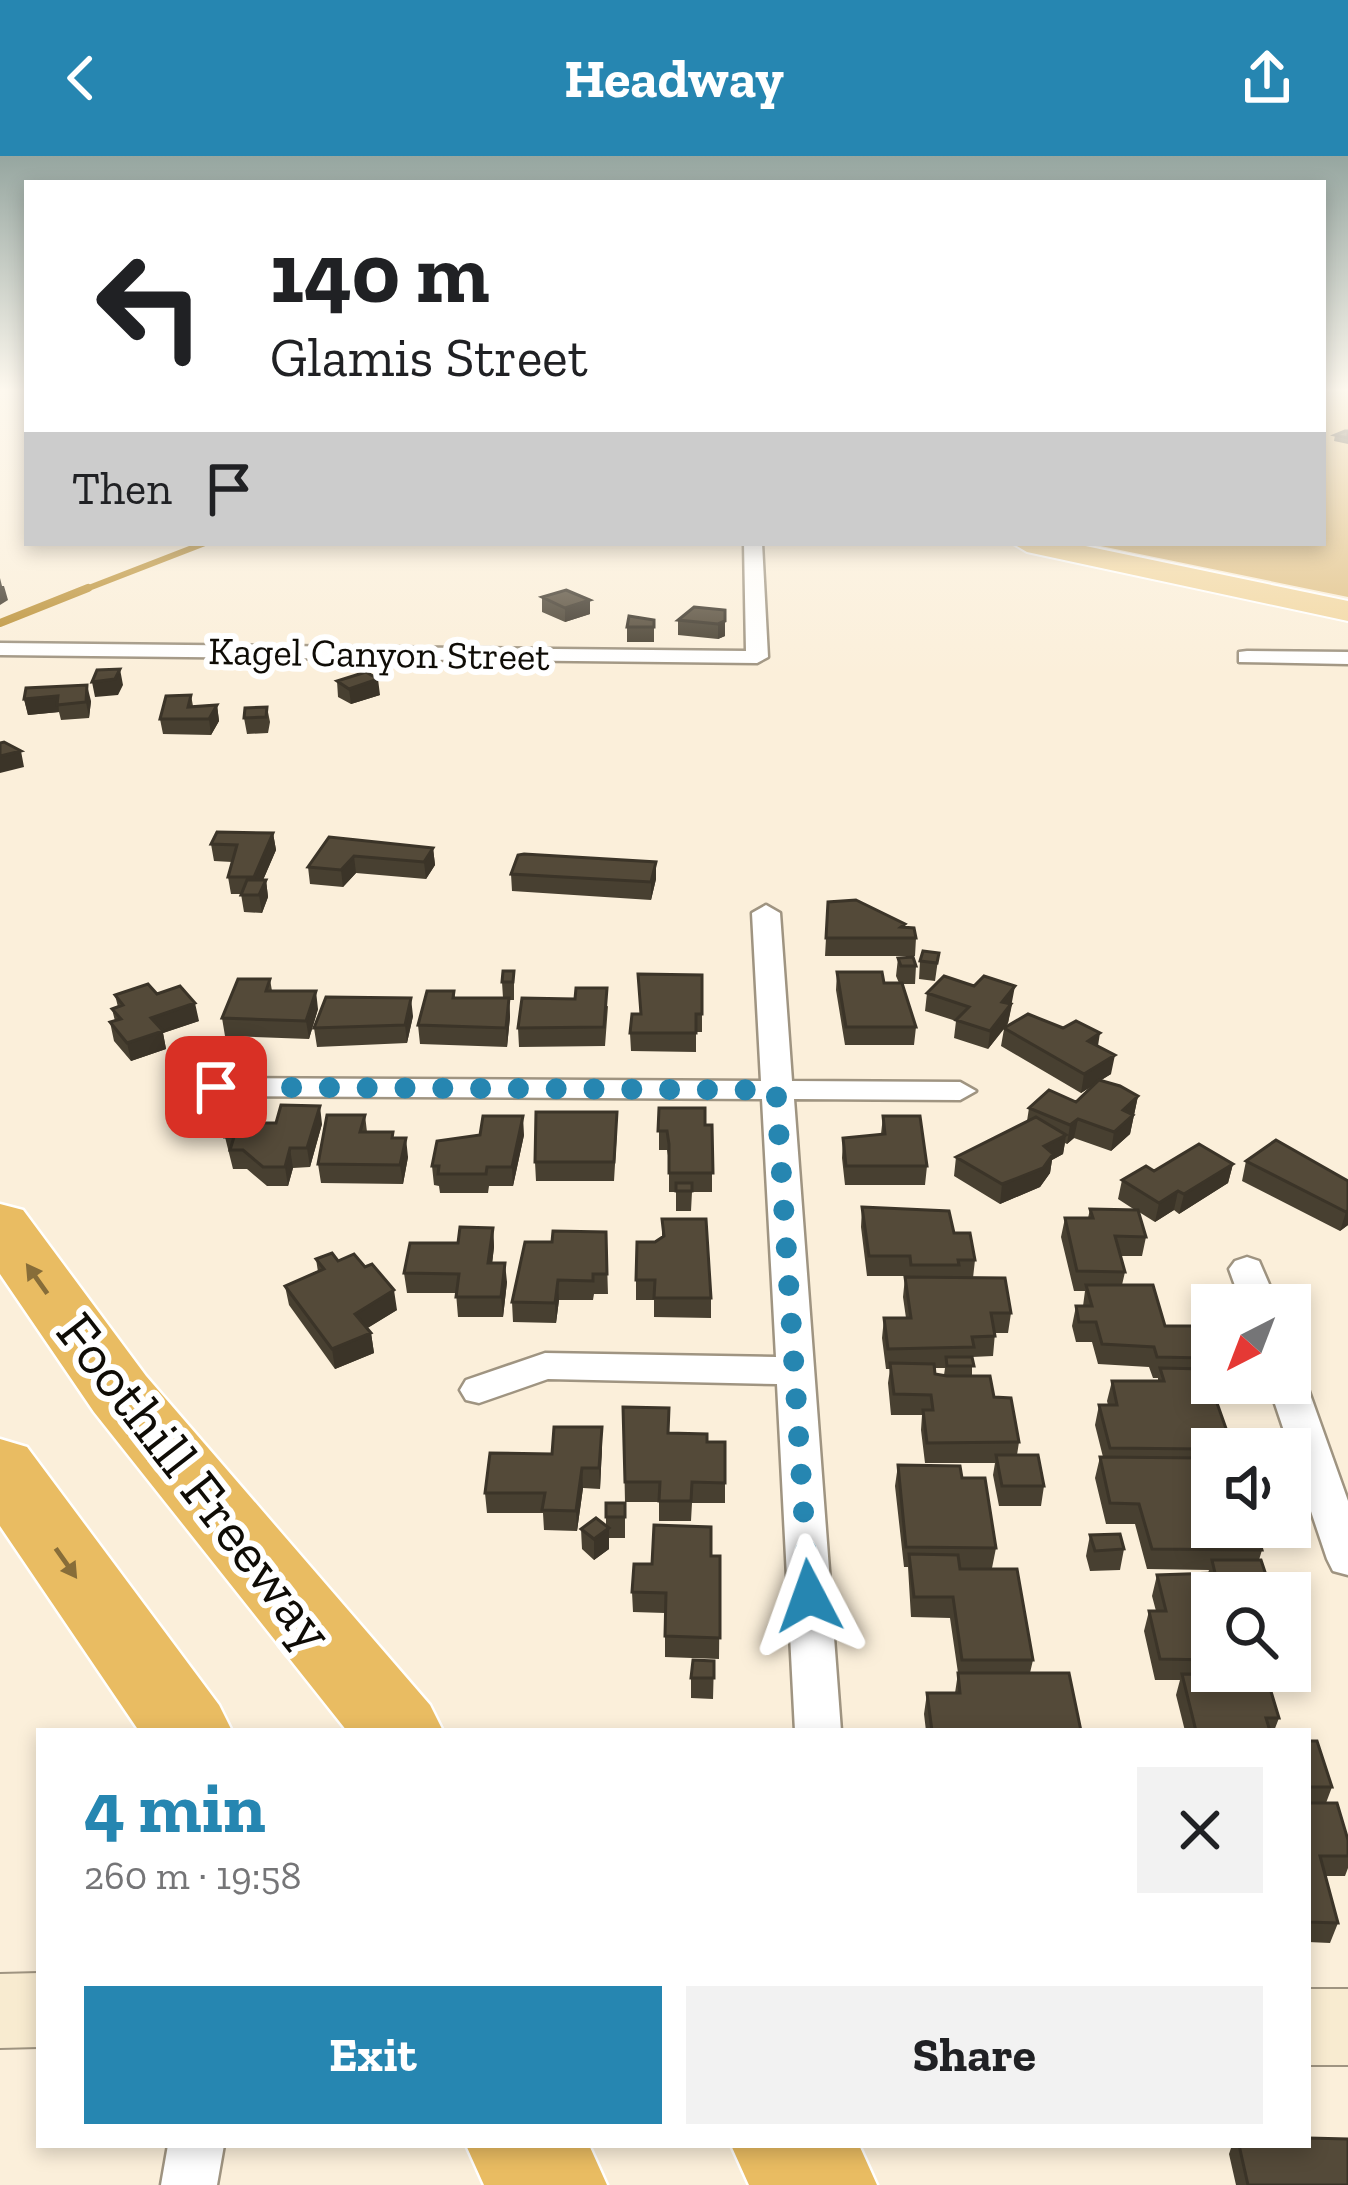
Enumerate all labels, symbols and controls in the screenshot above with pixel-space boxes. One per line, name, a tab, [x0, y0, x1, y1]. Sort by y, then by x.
icon: back	[48, 45, 114, 111]
icon: share	[1234, 45, 1300, 111]
text: Headway	[564, 46, 784, 111]
text: 140 m	[270, 223, 490, 324]
icon: left	[72, 228, 228, 384]
text: Glamis Street	[270, 325, 588, 390]
icon: arrive	[196, 456, 262, 522]
text: Then	[72, 462, 172, 516]
street label: Kagel Canyon Street	[208, 627, 551, 680]
pin	[165, 1036, 267, 1138]
icon: arrive	[183, 1054, 249, 1120]
one-way arrow	[26, 1263, 49, 1295]
north arrow	[1191, 1284, 1311, 1404]
map controls	[1191, 1284, 1311, 1692]
street label: Foothill Freeway	[42, 1299, 349, 1664]
button: sound	[1191, 1428, 1311, 1548]
position arrow	[746, 1533, 872, 1659]
one-way arrow	[54, 1547, 77, 1579]
button: search	[1191, 1572, 1311, 1692]
text: 4 min	[84, 1764, 266, 1850]
button: close	[1137, 1767, 1263, 1893]
text: 260 m · 19:58	[84, 1852, 301, 1899]
button: Exit	[84, 1986, 662, 2124]
button: Share	[686, 1986, 1263, 2124]

